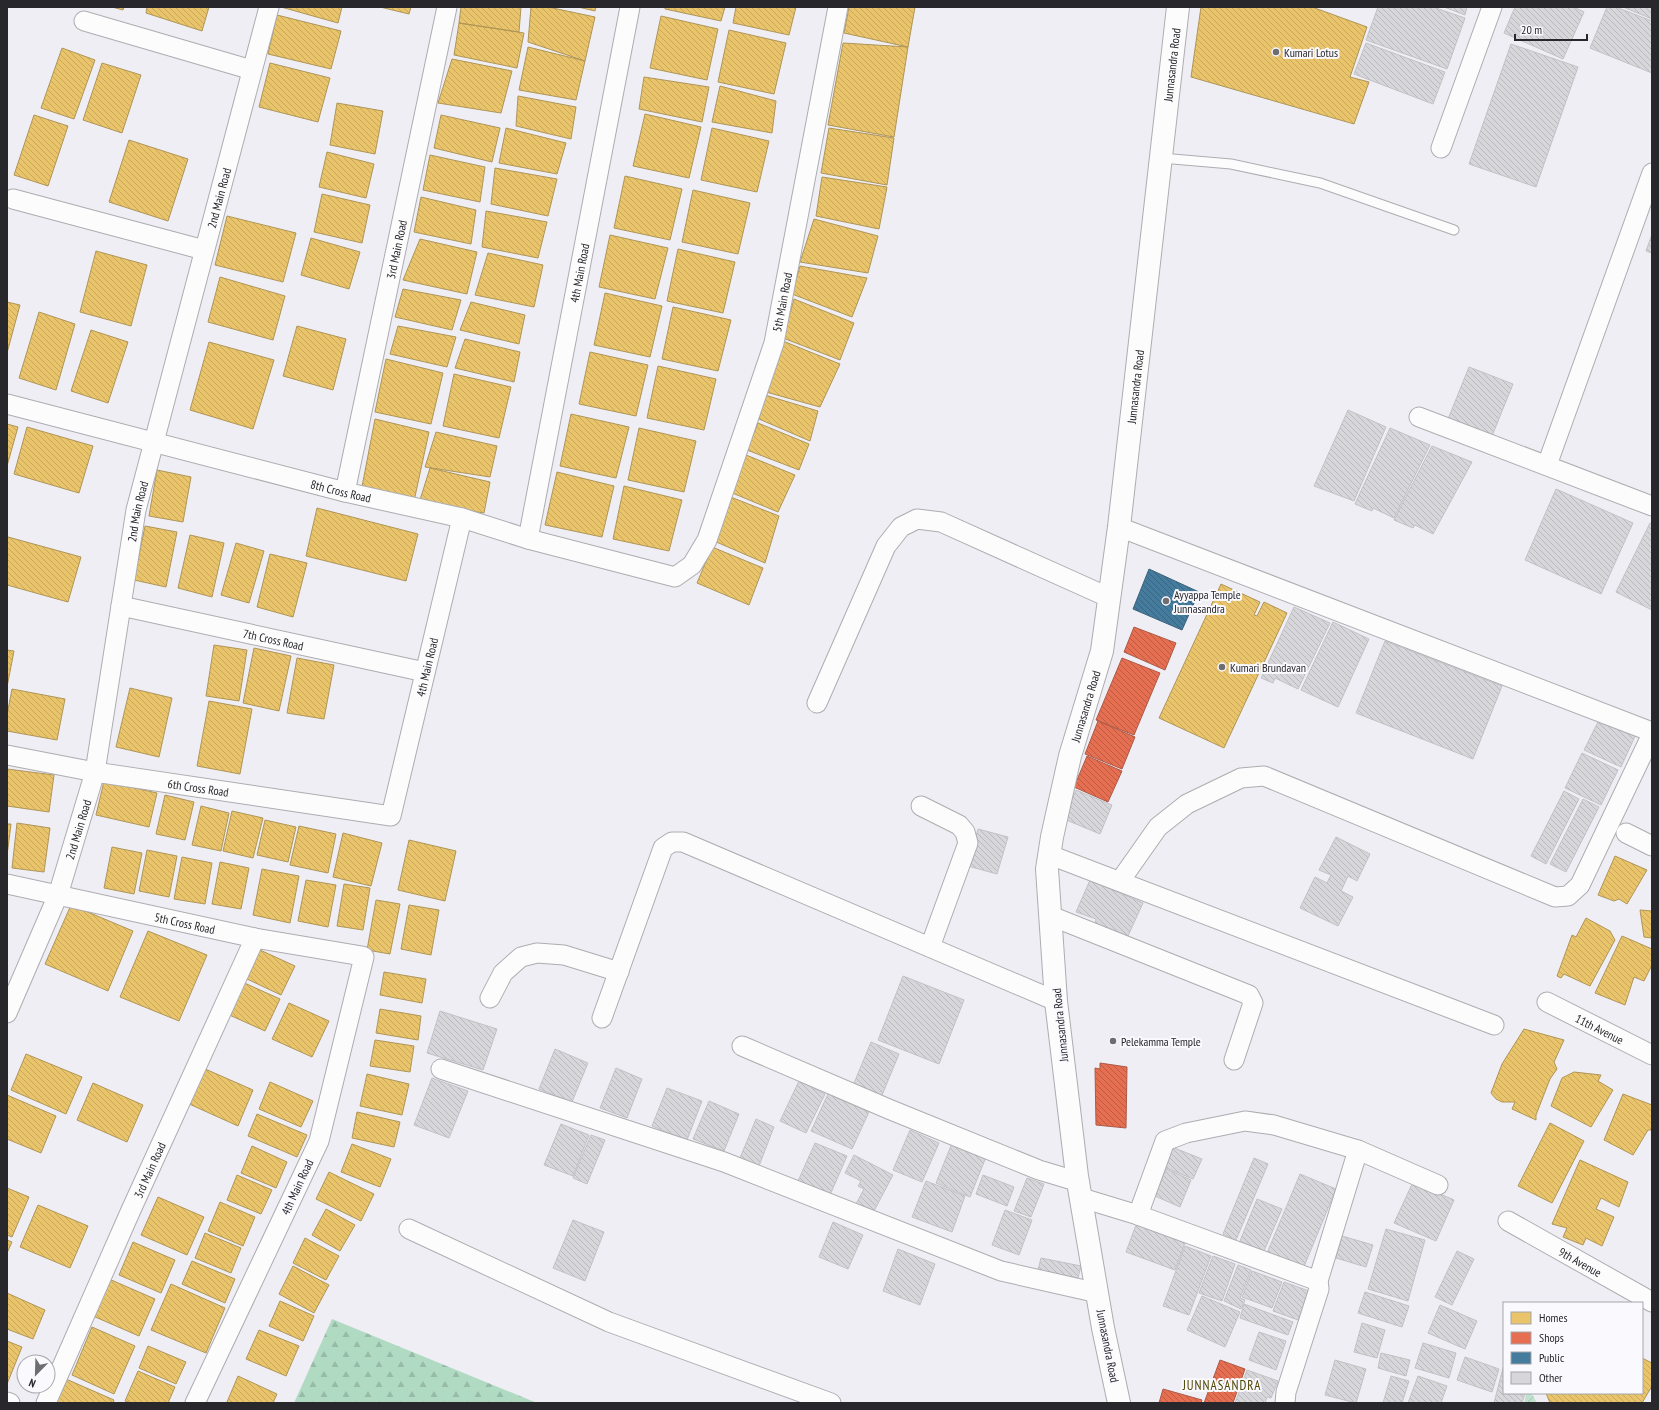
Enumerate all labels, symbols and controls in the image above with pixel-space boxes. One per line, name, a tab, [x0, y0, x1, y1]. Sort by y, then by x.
scale bar	[1515, 16, 1587, 42]
text: 20 m	[1521, 22, 1542, 37]
street label: Junnasandra Road	[1160, 27, 1183, 103]
place label: Kumari Lotus	[1284, 45, 1338, 60]
marker: Kumari Lotus	[1271, 47, 1281, 57]
street label: 2nd Main Road	[203, 166, 234, 230]
street label: 3rd Main Road	[383, 218, 410, 280]
street label: 4th Main Road	[566, 242, 592, 304]
street label: 5th Main Road	[769, 271, 795, 333]
street label: Junnasandra Road	[1123, 349, 1147, 425]
street label: 8th Cross Road	[309, 476, 373, 505]
street label: 2nd Main Road	[124, 479, 151, 543]
place label: Ayyappa Temple Junnasandra	[1173, 587, 1241, 616]
marker: Ayyappa Temple Junnasandra	[1161, 596, 1171, 606]
street label: 7th Cross Road	[242, 625, 305, 653]
street label: 4th Main Road	[412, 636, 441, 698]
place label: Kumari Brundavan	[1230, 660, 1306, 675]
marker: Kumari Brundavan	[1217, 662, 1227, 672]
street label: Junnasandra Road	[1067, 669, 1103, 745]
street label: 6th Cross Road	[167, 775, 230, 799]
street label: 2nd Main Road	[62, 798, 94, 861]
street label: 5th Cross Road	[153, 909, 216, 937]
street label: Junnasandra Road	[1049, 987, 1071, 1064]
street label: 11th Avenue	[1573, 1010, 1626, 1047]
place label: Pelekamma Temple	[1121, 1034, 1201, 1049]
marker: Pelekamma Temple	[1108, 1036, 1118, 1046]
street label: 3rd Main Road	[130, 1140, 169, 1200]
street label: 4th Main Road	[278, 1157, 316, 1217]
street label: 9th Avenue	[1556, 1244, 1604, 1280]
legend	[1503, 1302, 1643, 1394]
street label: Junnasandra Road	[1093, 1307, 1122, 1384]
text: Homes	[1539, 1310, 1567, 1325]
text: Shops	[1539, 1330, 1564, 1345]
text: Public	[1539, 1350, 1565, 1365]
north arrow	[16, 1354, 56, 1394]
text: Other	[1539, 1370, 1563, 1385]
text: N	[27, 1376, 38, 1391]
district label: JUNNASANDRA	[1182, 1377, 1261, 1394]

